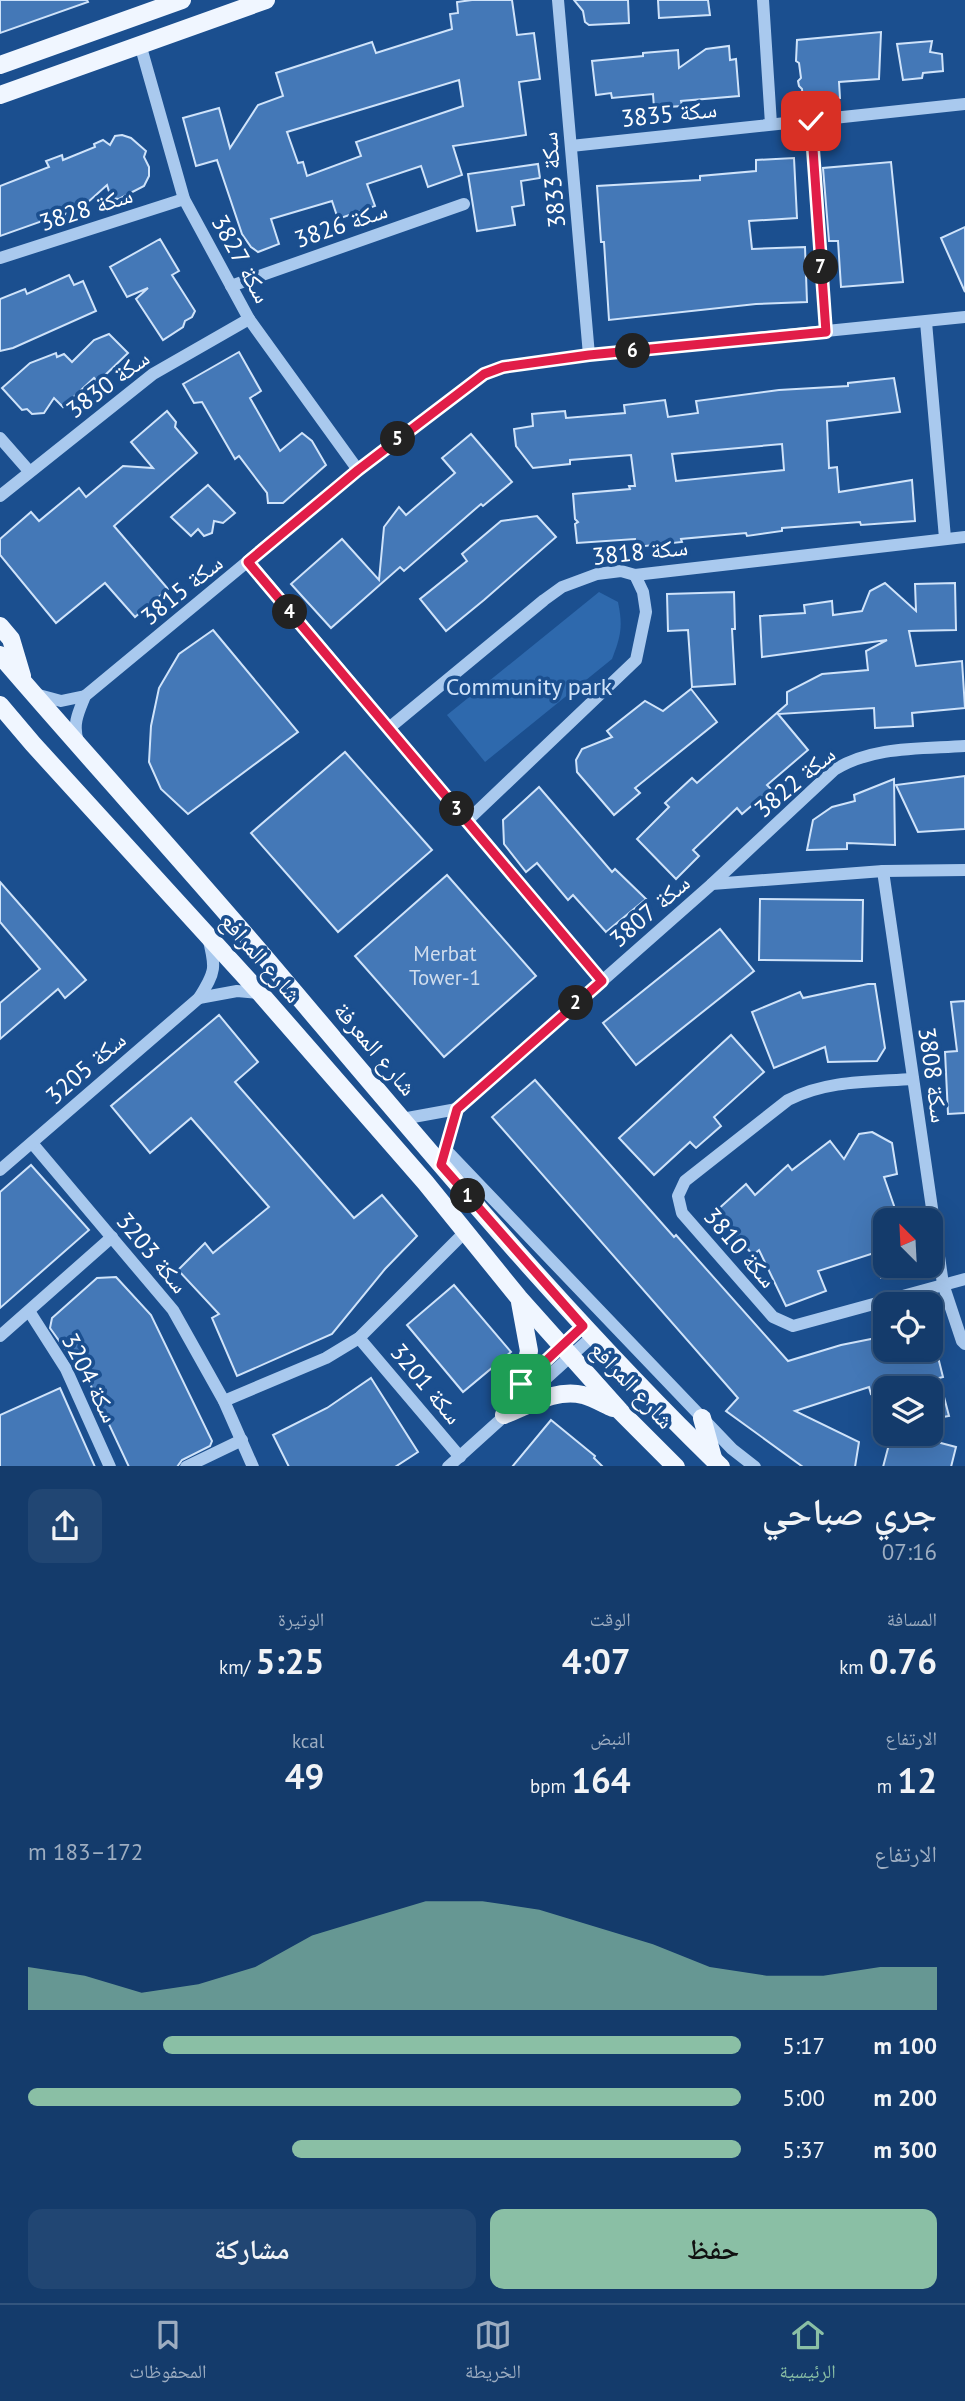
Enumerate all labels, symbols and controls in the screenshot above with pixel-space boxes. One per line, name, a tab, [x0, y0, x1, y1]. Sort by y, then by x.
pin	[781, 91, 841, 151]
street label: سكة 3835	[619, 93, 719, 134]
icon: check	[792, 102, 830, 140]
street label: سكة 3833	[533, 131, 572, 229]
street label: سكة 3828	[35, 179, 136, 238]
street label: سكة 3826	[290, 194, 391, 255]
street label: سكة 3827	[205, 209, 278, 308]
pin: 7	[804, 250, 838, 284]
text: 7	[815, 254, 826, 278]
pin: 6	[616, 334, 650, 368]
text: 6	[627, 338, 638, 362]
street label: سكة 3830	[60, 342, 156, 425]
pin: 5	[380, 422, 416, 457]
text: 5	[392, 426, 403, 450]
street label: سكة 3818	[590, 531, 690, 572]
street label: سكة 3815	[134, 547, 229, 632]
pin: 4	[272, 594, 308, 630]
text: 4	[284, 599, 295, 623]
park label: Community park	[446, 671, 613, 702]
street label: سكة 3822	[748, 739, 842, 824]
pin: 3	[440, 792, 475, 826]
text: 3	[451, 796, 462, 820]
street label: سكة 3807	[603, 867, 696, 954]
street label: شارع المرافع	[214, 906, 309, 1009]
house number: Merbat Tower-1	[409, 940, 481, 991]
pin: 2	[558, 986, 594, 1020]
text: 2	[570, 990, 581, 1014]
street label: شارع المعرفة	[327, 995, 424, 1102]
street label: سكة 3205	[39, 1024, 132, 1111]
street label: سكة 3808	[911, 1025, 956, 1125]
pin: 1	[450, 1178, 486, 1214]
text: 1	[462, 1183, 473, 1207]
street label: سكة 3810	[697, 1201, 784, 1294]
street label: سكة 3203	[110, 1206, 195, 1300]
north arrow	[873, 1208, 943, 1278]
map controls	[873, 1208, 943, 1446]
button: locate	[873, 1292, 943, 1362]
street label: سكة 3204	[55, 1328, 126, 1428]
street label: شارع المرافع	[584, 1334, 681, 1435]
street label: سكة 3201	[384, 1337, 469, 1431]
pin	[491, 1354, 551, 1414]
icon: arrive	[502, 1365, 540, 1403]
button: layers	[873, 1376, 943, 1446]
text: جري صباحي	[761, 1486, 937, 1535]
button: share	[28, 1489, 102, 1563]
text: 07:16	[882, 1537, 937, 1566]
text: الوتيرة	[278, 1607, 324, 1631]
text: الوقت	[590, 1607, 631, 1631]
text: المسافة	[887, 1607, 937, 1631]
text: 5:25	[255, 1638, 324, 1684]
text: 4:07	[562, 1638, 631, 1684]
text: 0.76	[869, 1638, 937, 1684]
text: /km	[219, 1655, 255, 1679]
text: km	[839, 1655, 869, 1679]
text: النبض	[590, 1726, 631, 1750]
text: الارتفاع	[885, 1726, 937, 1750]
text: kcal	[292, 1729, 324, 1753]
text: 49	[285, 1753, 324, 1799]
text: 164	[571, 1757, 631, 1803]
text: 12	[897, 1757, 937, 1803]
text: bpm	[530, 1774, 571, 1798]
text: m	[877, 1774, 897, 1798]
text: 172–183 m	[28, 1837, 143, 1866]
text: الارتفاع	[874, 1839, 937, 1868]
text: 5:17	[782, 2031, 825, 2060]
text: 100 m	[874, 2031, 937, 2060]
text: 5:00	[782, 2083, 825, 2112]
text: 200 m	[874, 2083, 937, 2112]
text: 5:37	[782, 2135, 825, 2164]
text: 300 m	[874, 2135, 937, 2164]
button: مشاركة	[28, 2209, 476, 2289]
button: حفظ	[490, 2209, 937, 2289]
tab: المحفوظات	[129, 2316, 207, 2390]
tab: الخريطة	[465, 2316, 521, 2390]
tab: الرئيسية	[779, 2316, 836, 2390]

